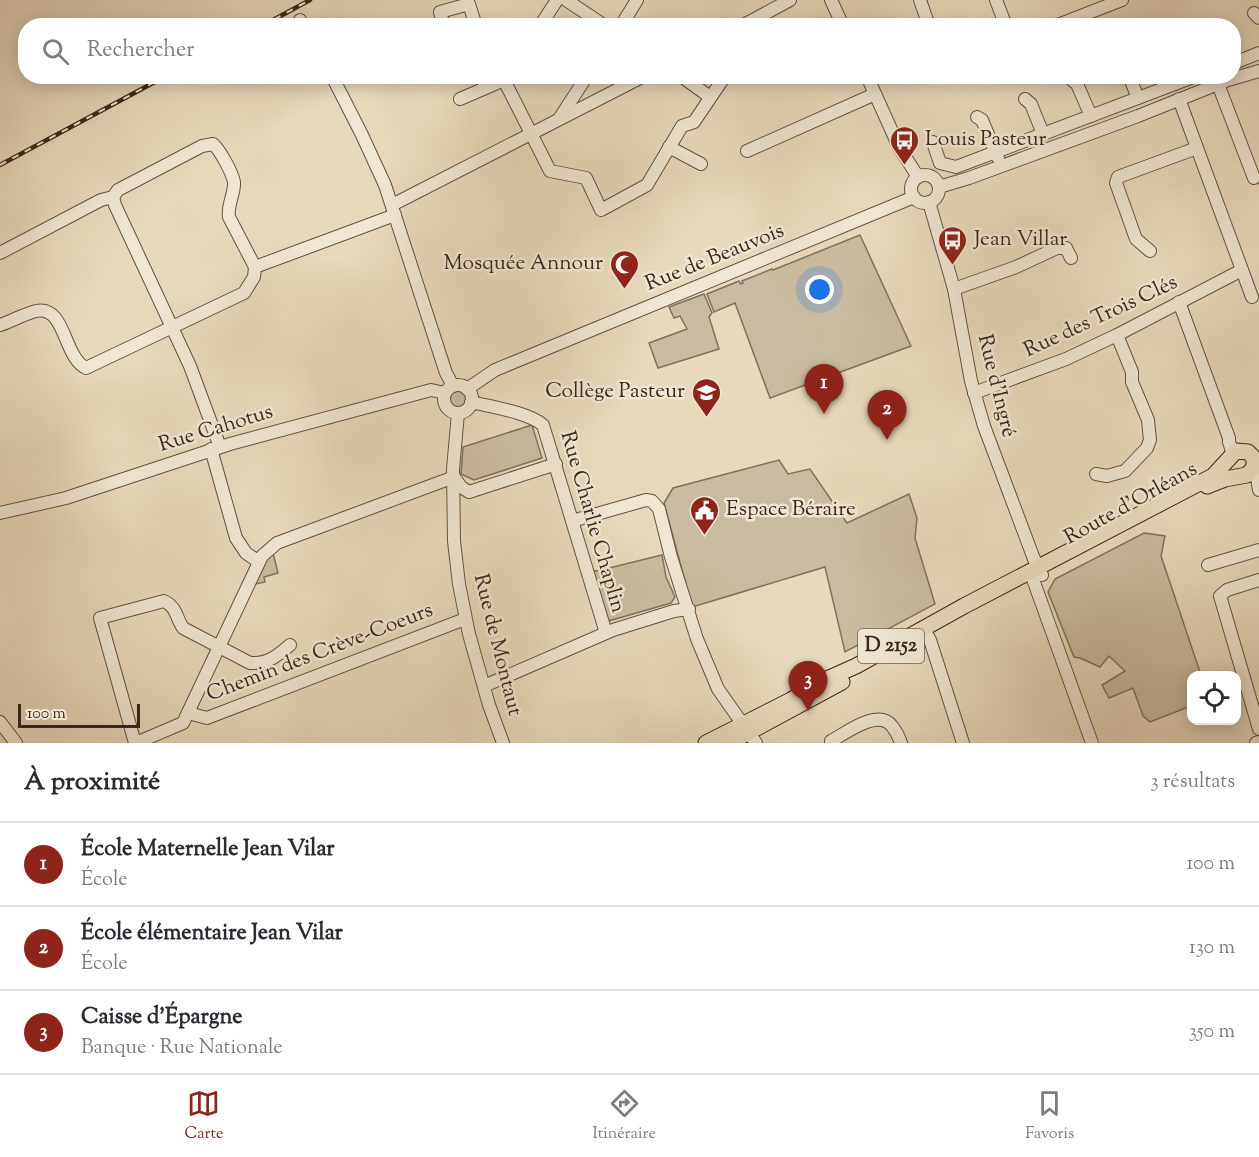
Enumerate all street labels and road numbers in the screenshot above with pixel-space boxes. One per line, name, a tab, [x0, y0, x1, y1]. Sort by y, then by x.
street label: Rue de Beauvois	[641, 216, 789, 300]
street label: Rue des Trois Clés	[1019, 268, 1183, 366]
street label: Rue d'Ingré	[969, 331, 1023, 441]
street label: Rue Cahotus	[155, 397, 277, 461]
street label: Rue Charlie Chaplin	[552, 428, 632, 616]
street label: Route d'Orléans	[1059, 455, 1203, 553]
street label: Rue de Montaut	[465, 571, 529, 719]
street label: Chemin des Crève-Coeurs	[202, 596, 438, 710]
road number: D 2152	[858, 629, 924, 663]

